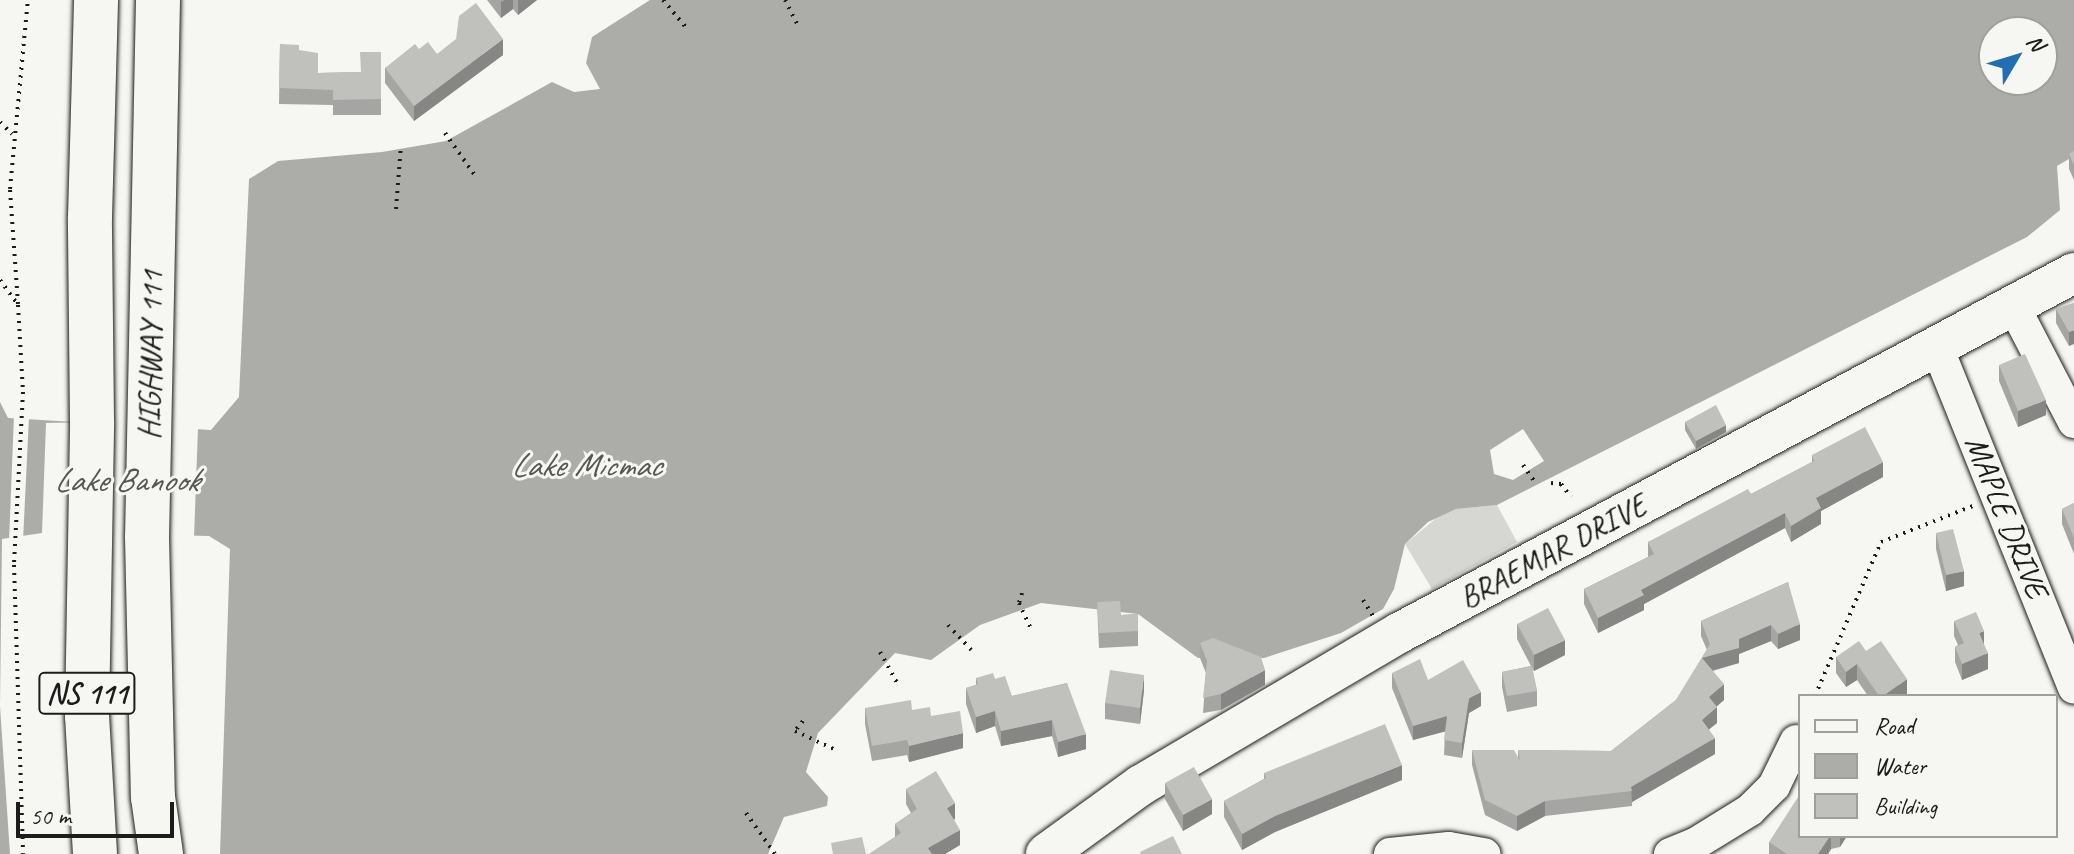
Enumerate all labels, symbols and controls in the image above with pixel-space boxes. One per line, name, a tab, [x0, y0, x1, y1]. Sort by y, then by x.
north arrow	[1978, 16, 2058, 96]
text: N	[2020, 28, 2051, 56]
street label: HIGHWAY 111	[130, 270, 172, 440]
street label: MAPLE DRIVE	[1956, 430, 2056, 604]
water label: Lake Micmac	[510, 445, 662, 485]
water label: Lake Banook	[53, 460, 199, 500]
street label: BRAEMAR DRIVE	[1453, 486, 1653, 618]
road number: NS 111	[37, 667, 137, 719]
legend	[1798, 694, 2058, 838]
text: Road	[1874, 711, 1914, 741]
text: Water	[1874, 751, 1926, 781]
scale bar	[20, 786, 178, 836]
text: Building	[1874, 791, 1937, 821]
text: 50 m	[30, 801, 71, 831]

